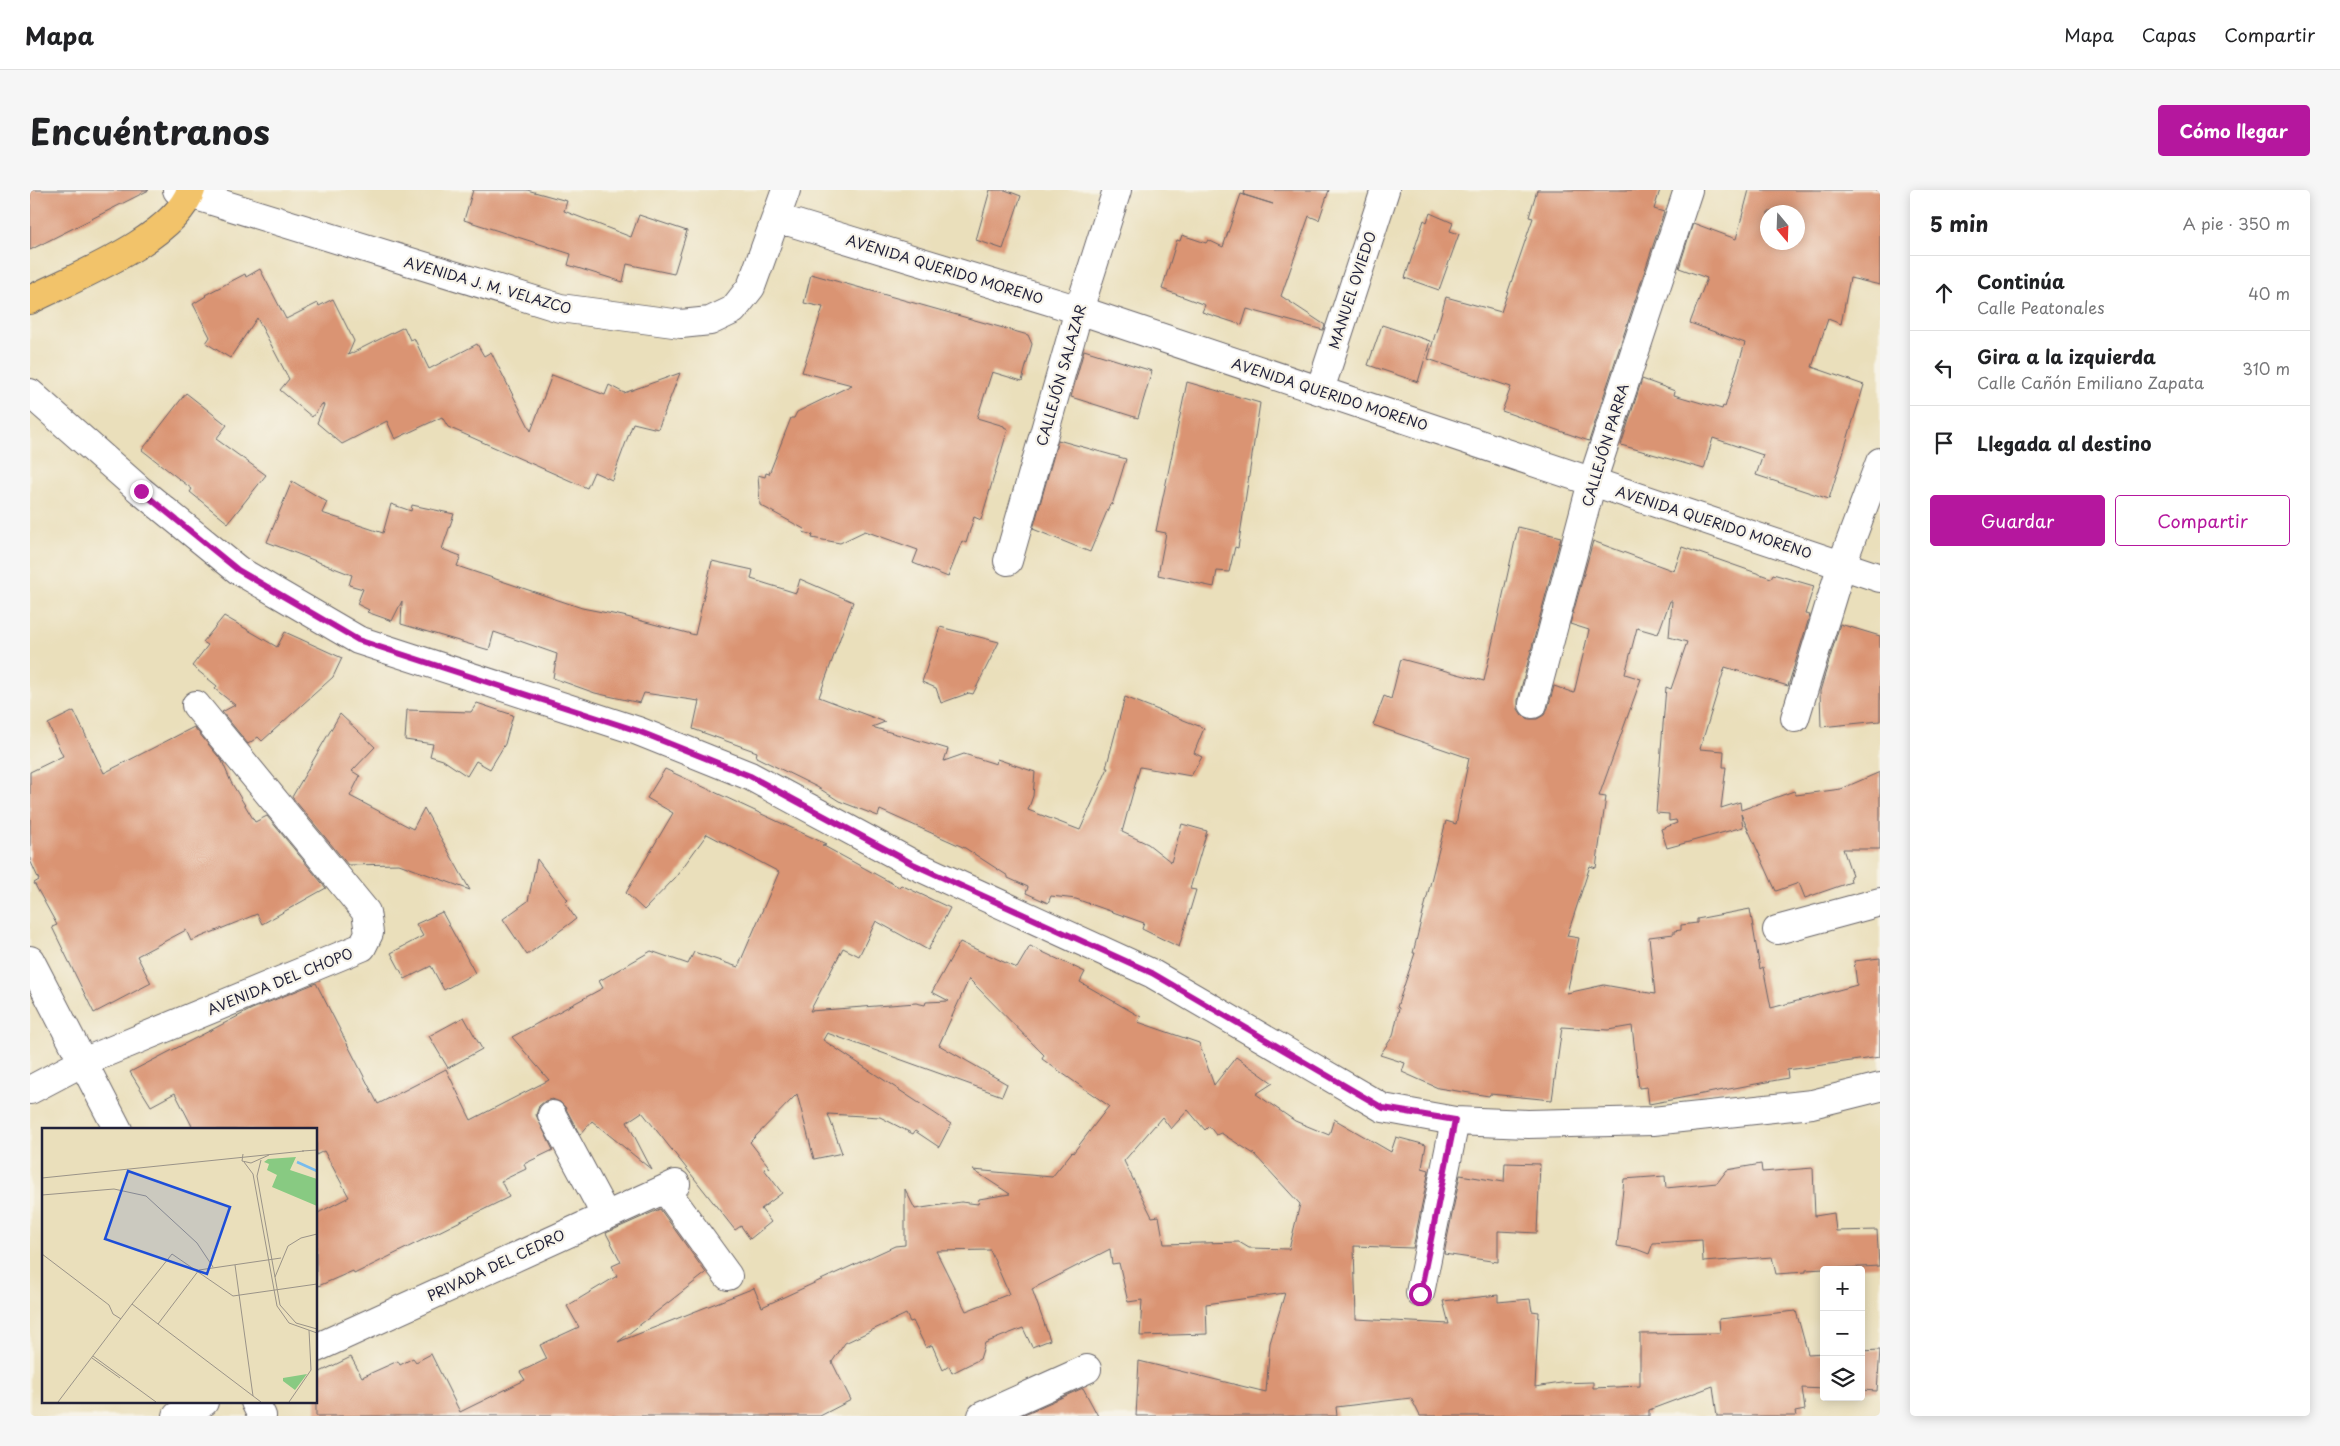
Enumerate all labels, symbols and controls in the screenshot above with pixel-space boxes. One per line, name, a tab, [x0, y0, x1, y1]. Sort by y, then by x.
text: Mapa	[25, 17, 94, 53]
text: Mapa	[2064, 21, 2114, 48]
text: Capas	[2142, 21, 2196, 48]
text: Compartir	[2224, 21, 2315, 48]
text: Encuéntranos	[30, 104, 270, 157]
button: Cómo llegar	[2158, 105, 2310, 156]
north arrow	[1760, 205, 1805, 250]
text: 5 min	[1930, 207, 1988, 239]
text: A pie · 350 m	[2183, 211, 2290, 235]
street label: AVENIDA QUERIDO MORENO	[844, 229, 1046, 309]
street label: MANUEL OVIEDO	[1323, 229, 1381, 351]
street label: AVENIDA J. M. VELAZCO	[402, 251, 574, 319]
text: Continúa	[1977, 267, 2065, 295]
icon: ahead	[1930, 279, 1958, 307]
text: 40 m	[2248, 281, 2290, 305]
text: Calle Peatonales	[1977, 295, 2104, 319]
street label: CALLEJÓN SALAZAR	[1031, 302, 1091, 448]
text: Gira a la izquierda	[1977, 342, 2156, 370]
street label: AVENIDA QUERIDO MORENO	[1229, 352, 1431, 436]
icon: left	[1930, 354, 1958, 382]
text: 310 m	[2242, 356, 2290, 380]
text: Calle Cañón Emiliano Zapata	[1977, 370, 2204, 394]
street label: CALLEJÓN PARRA	[1576, 381, 1634, 509]
icon: arrive	[1930, 429, 1958, 457]
text: Llegada al destino	[1977, 429, 2151, 457]
route end	[130, 480, 153, 503]
street label: AVENIDA QUERIDO MORENO	[1613, 480, 1815, 564]
button: Guardar	[1930, 495, 2105, 546]
button: Compartir	[2115, 495, 2290, 546]
street label: AVENIDA DEL CHOPO	[204, 942, 356, 1020]
inset map	[42, 1128, 318, 1404]
street label: PRIVADA DEL CEDRO	[424, 1224, 568, 1306]
map controls	[1820, 1266, 1865, 1401]
button: +	[1820, 1266, 1865, 1311]
route start	[1409, 1283, 1432, 1306]
button: −	[1820, 1311, 1865, 1356]
button: layers	[1820, 1356, 1865, 1401]

